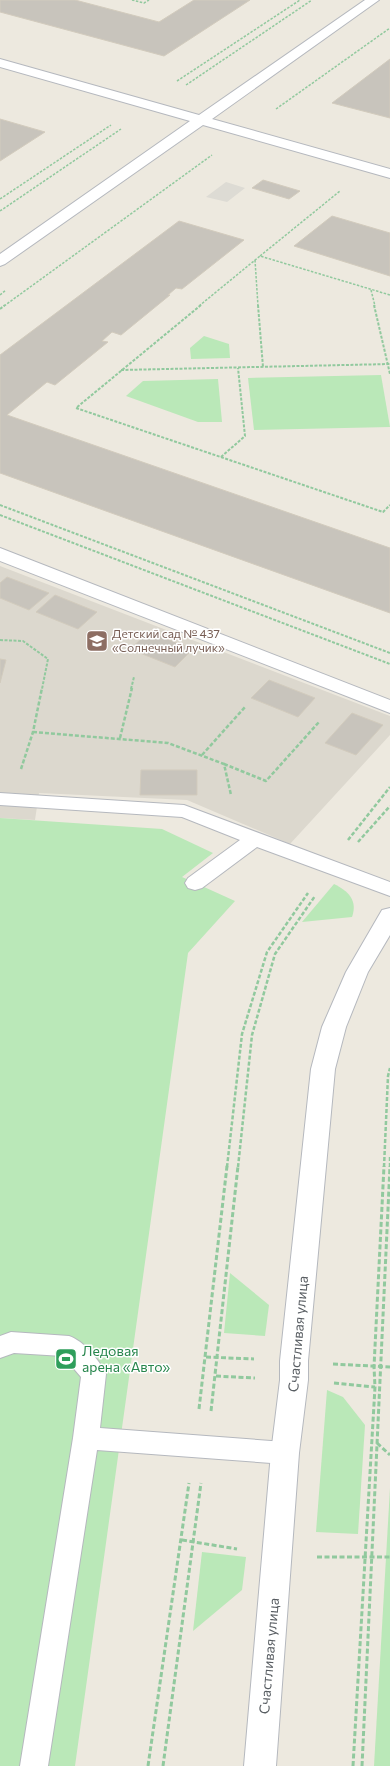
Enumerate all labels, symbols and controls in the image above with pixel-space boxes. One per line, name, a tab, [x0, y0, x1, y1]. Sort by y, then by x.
place label: Детский сад № 437 «Солнечный лучик»	[112, 626, 225, 654]
school or university icon: Детский сад № 437 «Солнечный лучик»	[84, 628, 110, 654]
street label: Счастливая улица	[284, 1275, 311, 1393]
place label: Ледовая арена «Авто»	[82, 1342, 170, 1375]
sports icon: Ледовая арена «Авто»	[53, 1346, 79, 1372]
street label: Счастливая улица	[255, 1597, 282, 1715]

